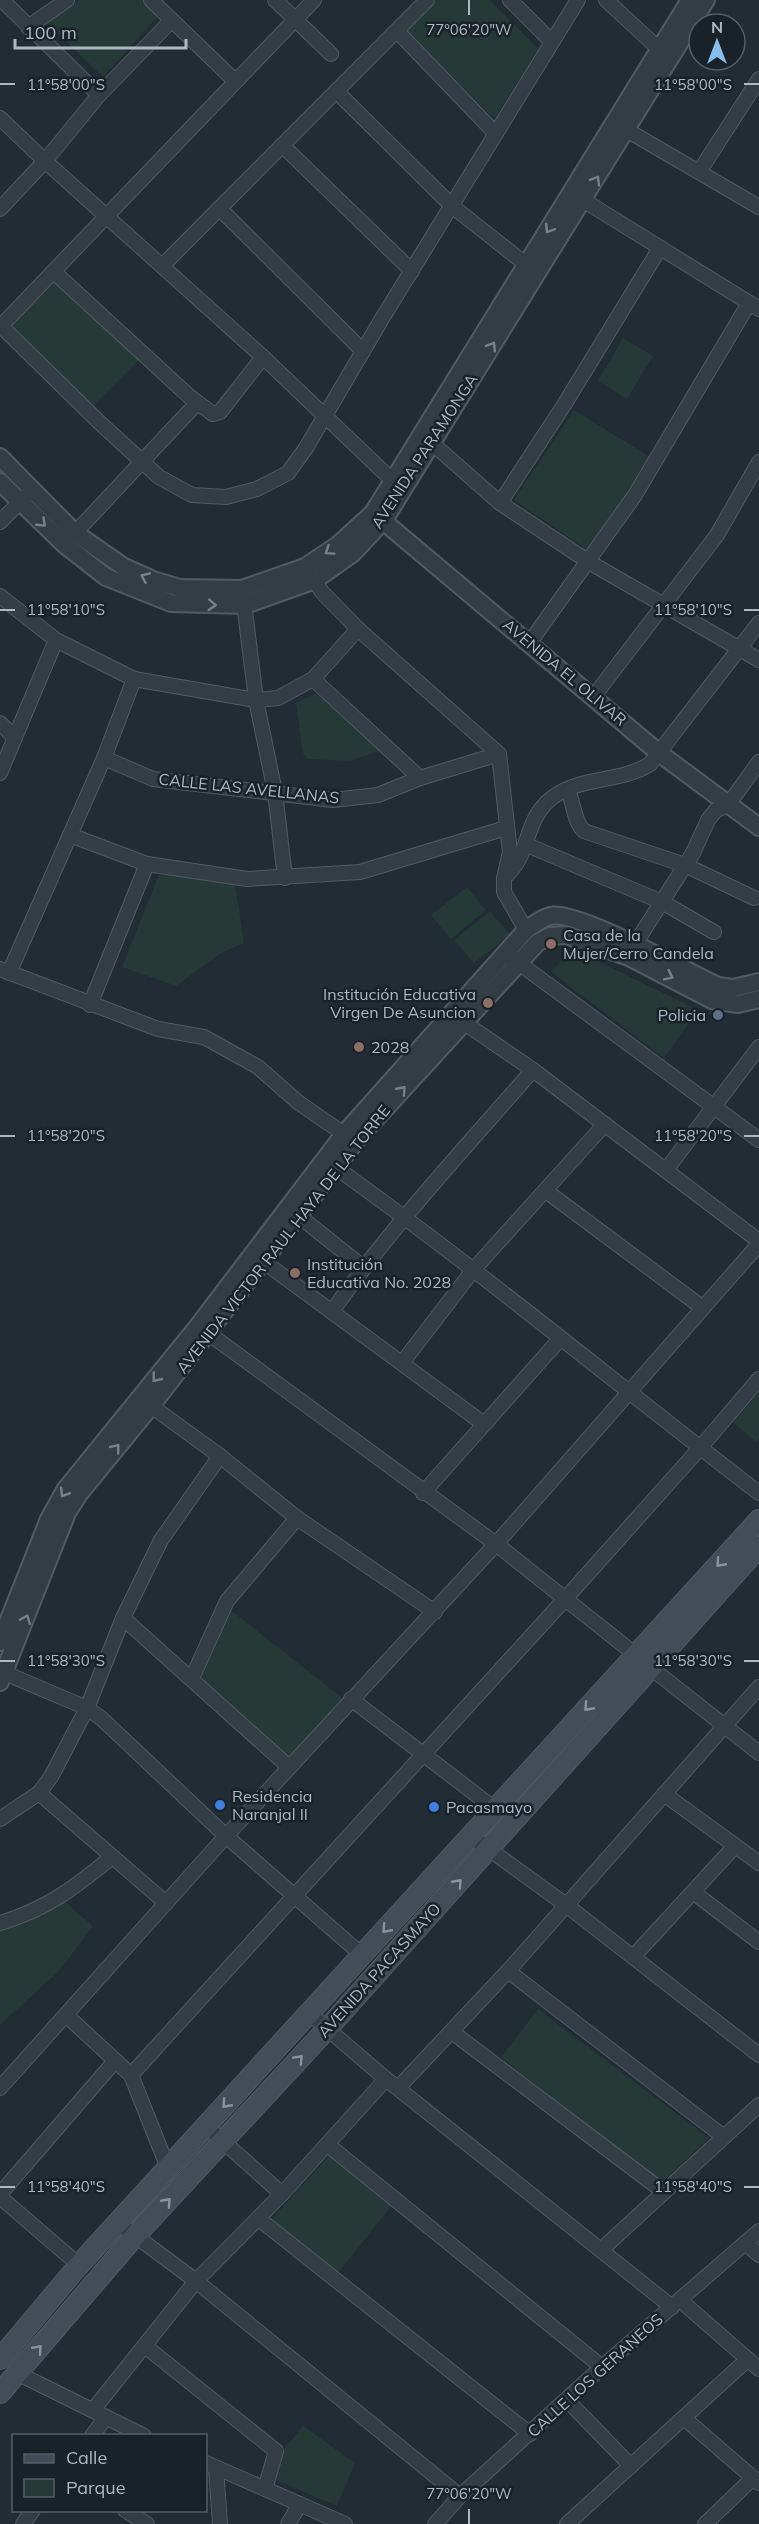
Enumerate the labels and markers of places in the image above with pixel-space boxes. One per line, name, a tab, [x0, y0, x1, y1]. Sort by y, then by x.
place label: Casa de la Mujer/Cerro Candela	[563, 925, 714, 963]
marker: Casa de la Mujer/Cerro Candela	[544, 937, 558, 951]
place label: Institución Educativa Virgen De Asuncion	[323, 984, 476, 1022]
marker: Institución Educativa Virgen De Asuncion	[481, 996, 495, 1010]
place label: Policia	[658, 1005, 706, 1025]
marker: Policia	[711, 1008, 725, 1022]
place label: 2028	[371, 1037, 409, 1057]
marker: 2028	[352, 1040, 366, 1054]
place label: Institución Educativa No. 2028	[307, 1254, 451, 1292]
marker: Institución Educativa No. 2028	[288, 1266, 302, 1280]
place label: Residencia Naranjal II	[232, 1786, 312, 1824]
place label: Pacasmayo	[446, 1797, 532, 1817]
marker: Residencia Naranjal II	[213, 1798, 227, 1812]
marker: Pacasmayo	[427, 1800, 441, 1814]

